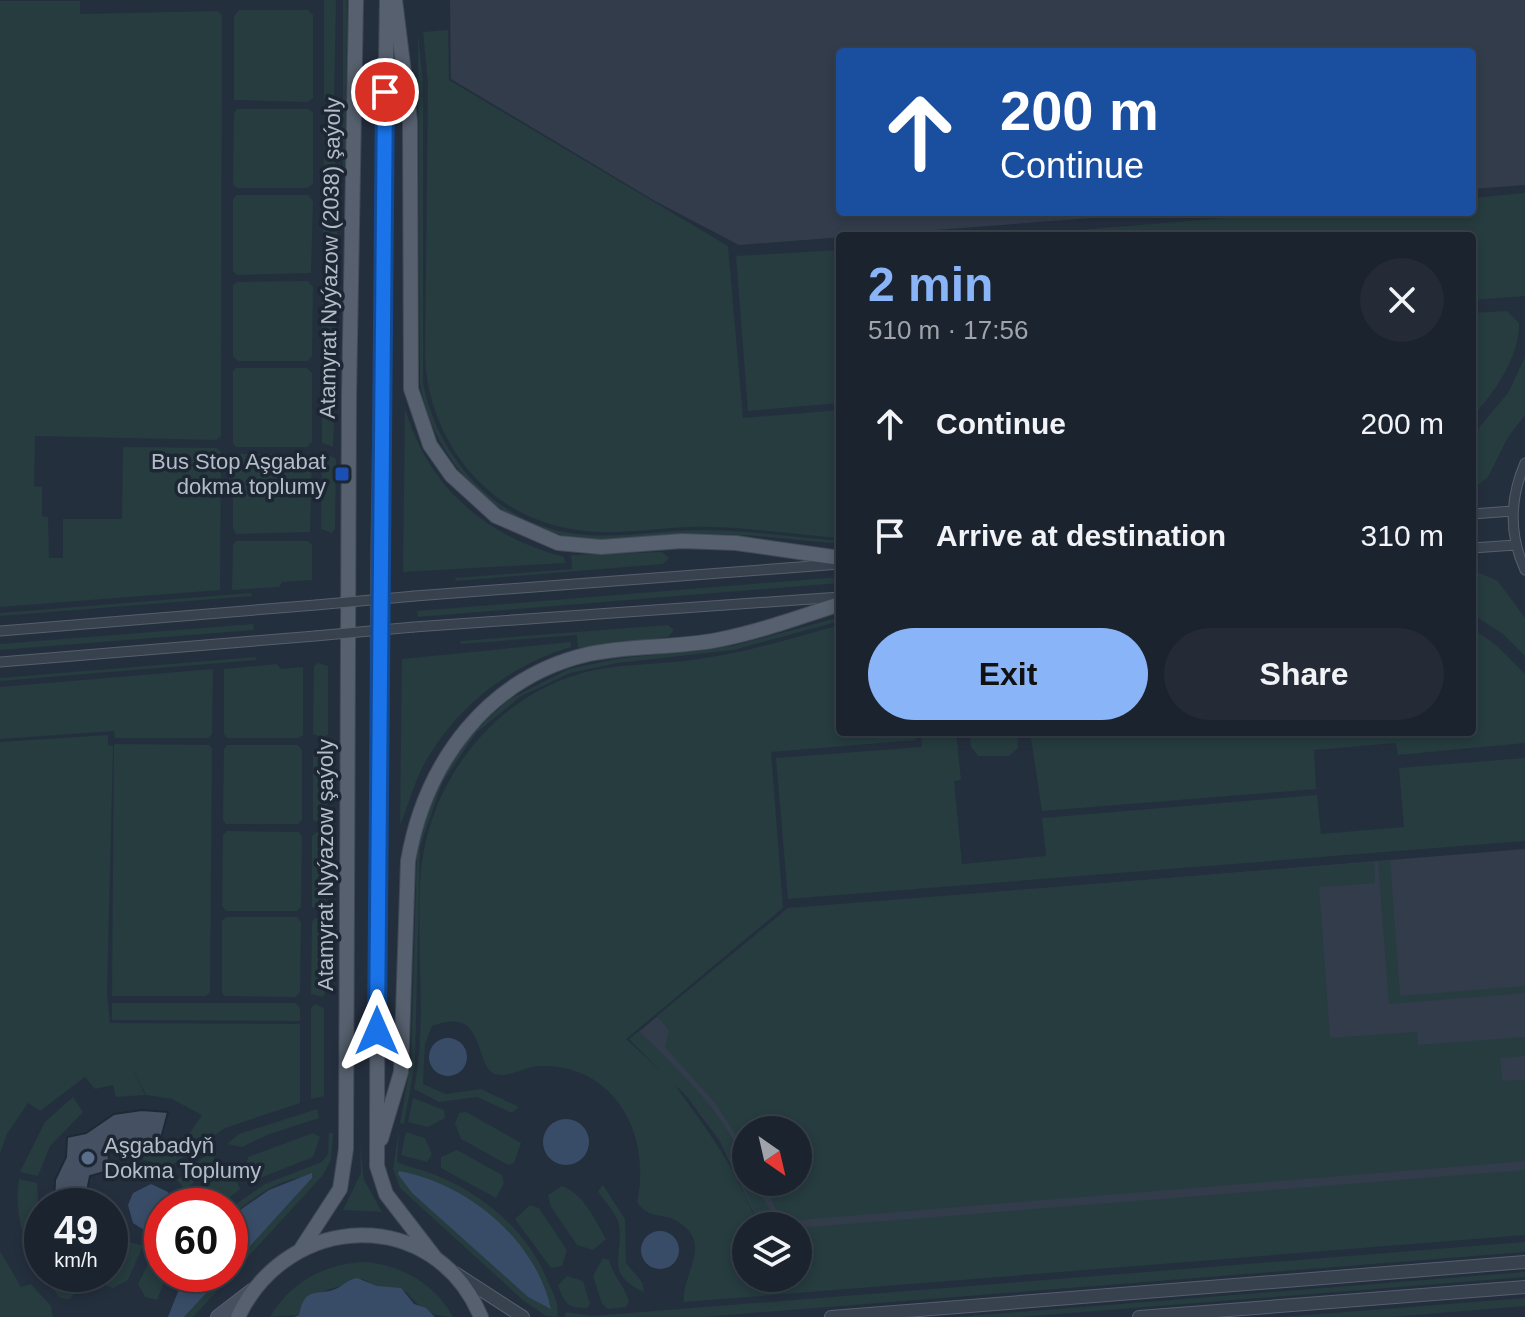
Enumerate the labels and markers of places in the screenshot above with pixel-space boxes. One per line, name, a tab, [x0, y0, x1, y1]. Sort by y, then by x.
pin	[351, 58, 419, 126]
place label: Bus Stop Aşgabat dokma toplumy	[151, 449, 326, 499]
marker: Bus Stop Aşgabat dokma toplumy	[333, 465, 351, 483]
place label: Aşgabadyň Dokma Toplumy	[104, 1133, 261, 1183]
marker: Aşgabadyň Dokma Toplumy	[79, 1149, 97, 1167]

